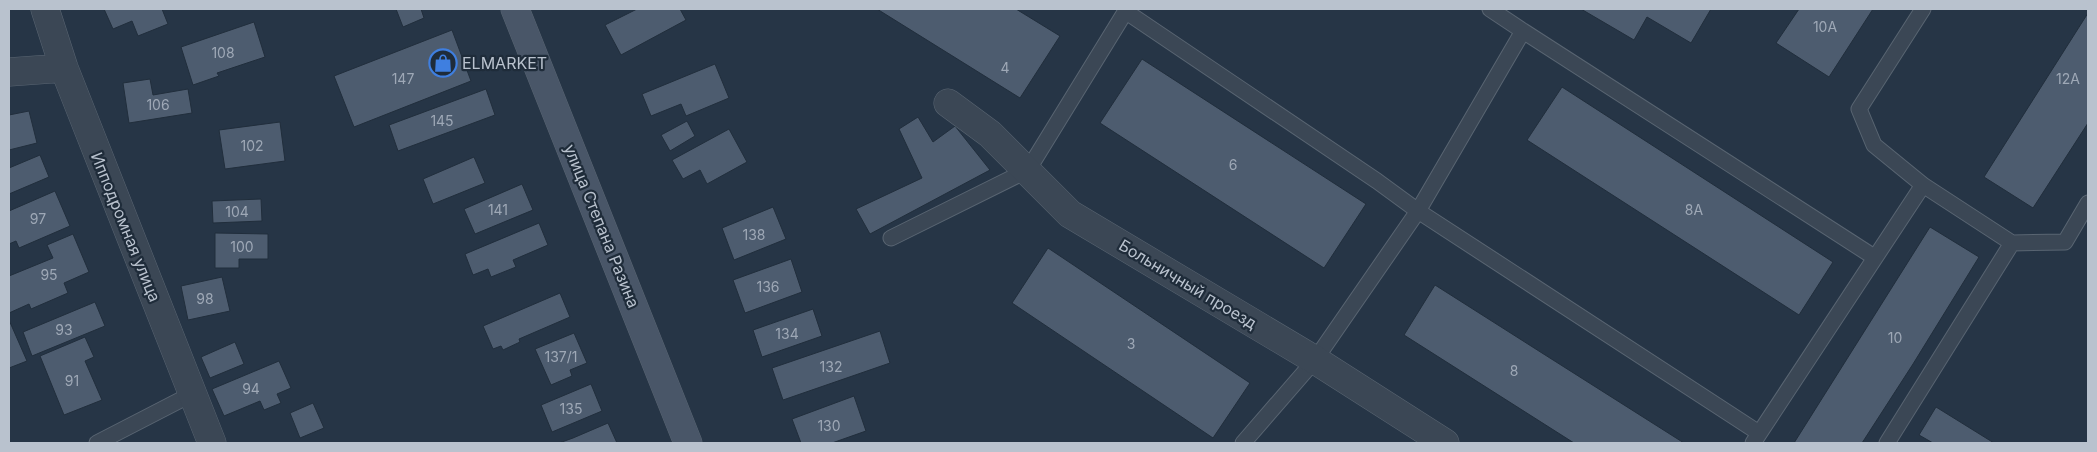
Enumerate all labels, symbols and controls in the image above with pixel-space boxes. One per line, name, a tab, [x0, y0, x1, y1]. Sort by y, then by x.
house number: 10А	[1813, 18, 1837, 35]
house number: 108	[211, 44, 235, 61]
shop icon: ELMARKET	[428, 48, 458, 78]
place label: ELMARKET	[462, 53, 547, 73]
house number: 4	[1000, 59, 1010, 76]
house number: 147	[392, 70, 414, 87]
house number: 12А	[2056, 70, 2080, 87]
house number: 106	[146, 96, 170, 113]
house number: 145	[430, 112, 454, 129]
house number: 102	[240, 137, 264, 154]
street label: улица Степана Разина	[560, 141, 644, 311]
street label: Ипподромная улица	[87, 149, 165, 305]
house number: 6	[1229, 156, 1237, 173]
house number: 141	[488, 201, 508, 218]
house number: 8А	[1685, 201, 1703, 218]
house number: 104	[225, 203, 249, 220]
house number: 97	[30, 210, 46, 227]
house number: 138	[742, 226, 766, 243]
street label: Больничный проезд	[1115, 235, 1261, 333]
house number: 100	[230, 238, 254, 255]
house number: 95	[40, 266, 58, 283]
house number: 136	[756, 278, 780, 295]
house number: 98	[196, 290, 214, 307]
house number: 93	[55, 321, 73, 338]
house number: 134	[775, 325, 799, 342]
house number: 10	[1888, 329, 1902, 346]
house number: 3	[1127, 335, 1135, 352]
house number: 137/1	[544, 348, 578, 365]
house number: 132	[820, 358, 842, 375]
house number: 8	[1510, 362, 1518, 379]
house number: 91	[65, 372, 79, 389]
house number: 94	[242, 380, 260, 397]
house number: 135	[560, 400, 582, 417]
house number: 130	[817, 417, 841, 434]

